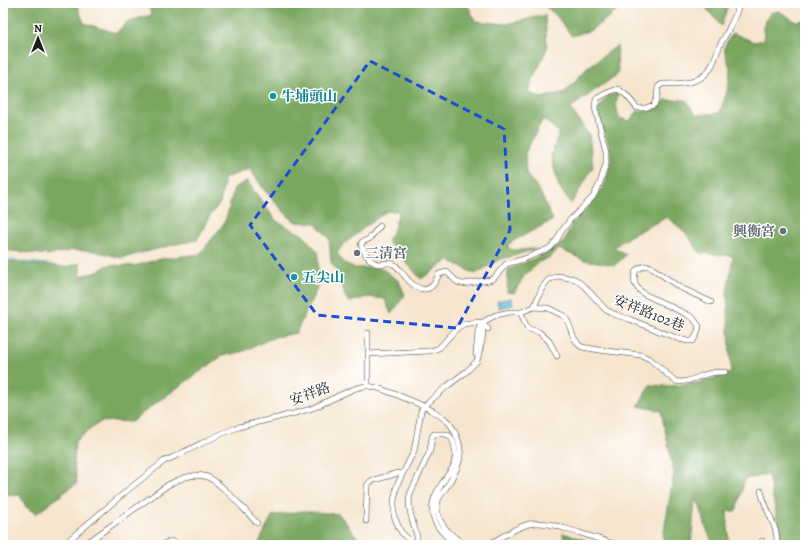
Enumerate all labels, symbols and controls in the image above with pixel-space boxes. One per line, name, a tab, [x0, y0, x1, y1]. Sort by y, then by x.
north arrow	[18, 18, 58, 58]
text: N	[34, 21, 42, 36]
place label: 牛埔頭山	[281, 87, 337, 106]
marker: 牛埔頭山	[268, 91, 278, 101]
place label: 興衡宮	[733, 222, 775, 241]
marker: 興衡宮	[778, 226, 788, 236]
place label: 三清宮	[365, 244, 407, 263]
marker: 三清宮	[352, 248, 362, 258]
place label: 五尖山	[302, 268, 344, 287]
marker: 五尖山	[289, 272, 299, 282]
street label: 安祥路102巷	[611, 290, 687, 336]
street label: 安祥路	[287, 378, 333, 410]

